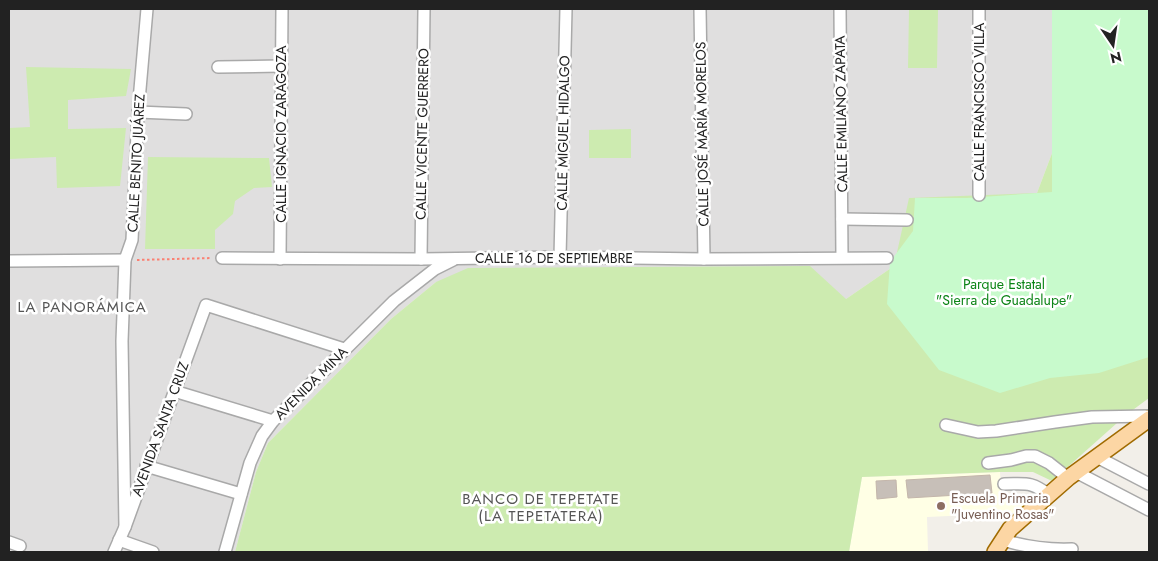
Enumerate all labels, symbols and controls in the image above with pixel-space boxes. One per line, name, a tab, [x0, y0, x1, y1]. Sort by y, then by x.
north arrow	[1088, 20, 1138, 70]
street label: CALLE FRANCISCO VILLA	[969, 22, 989, 181]
street label: CALLE EMILIANO ZAPATA	[830, 35, 852, 193]
street label: CALLE JOSÉ MARÍA MORELOS	[690, 41, 714, 227]
street label: CALLE IGNACIO ZARAGOZA	[271, 45, 291, 223]
text: N	[1108, 47, 1124, 69]
street label: CALLE VICENTE GUERRERO	[411, 48, 433, 220]
street label: CALLE MIGUEL HIDALGO	[552, 55, 574, 211]
street label: CALLE BENITO JUÁREZ	[122, 93, 150, 233]
street label: CALLE 16 DE SEPTIEMBRE	[475, 248, 633, 268]
park label: Parque Estatal "Sierra de Guadalupe"	[936, 274, 1072, 310]
district label: LA PANORÁMICA	[17, 296, 147, 318]
street label: AVENIDA MINA	[270, 341, 353, 424]
street label: AVENIDA SANTA CRUZ	[126, 359, 194, 499]
district label: BANCO DE TEPETATE (LA TEPETATERA)	[462, 488, 620, 527]
place label: Escuela Primaria "Juventino Rosas"	[951, 488, 1055, 524]
marker: Escuela Primaria "Juventino Rosas"	[935, 500, 947, 512]

